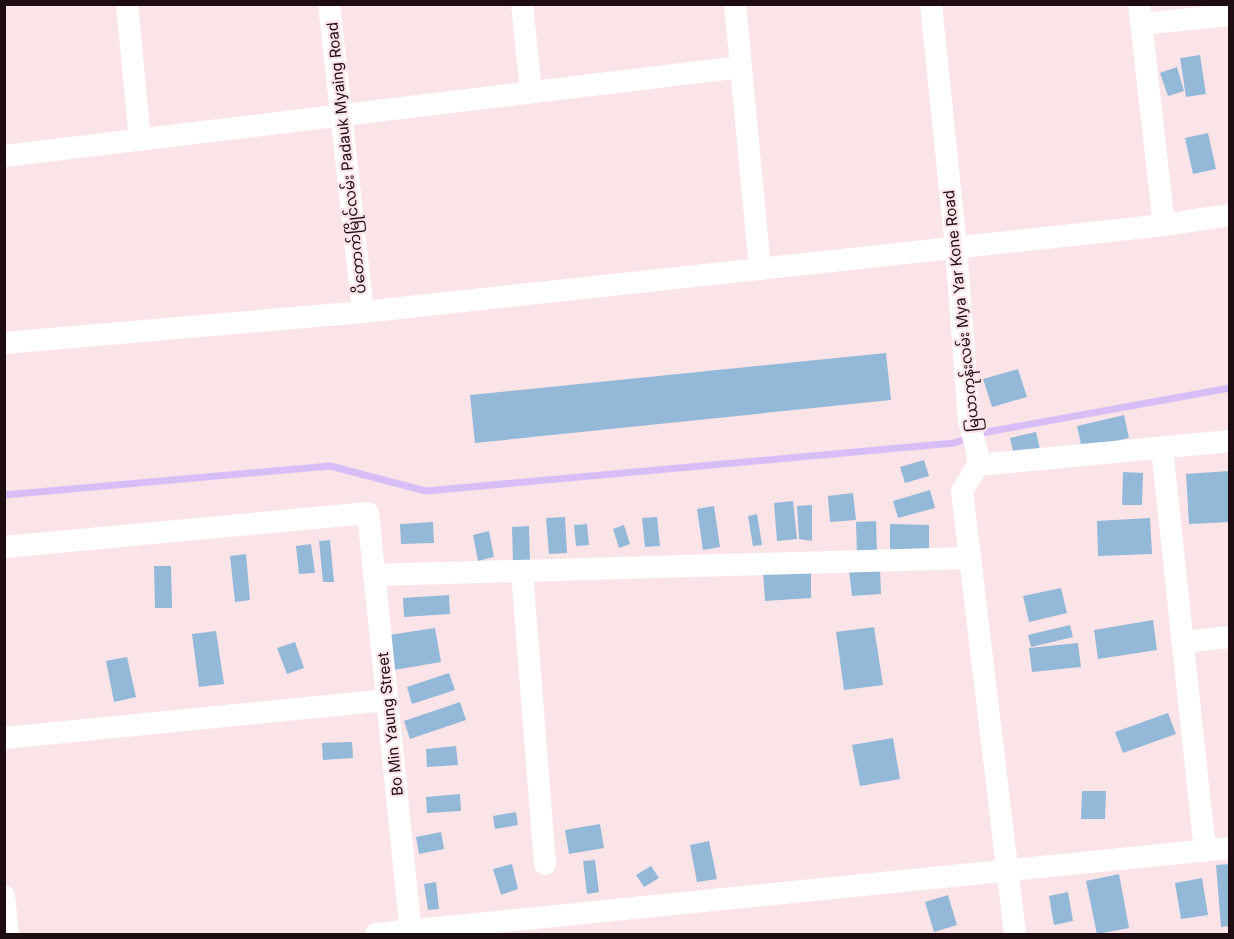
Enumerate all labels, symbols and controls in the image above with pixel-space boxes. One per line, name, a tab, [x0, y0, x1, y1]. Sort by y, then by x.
street label: ပိတောက်မြိုင်လမ်း Padauk Myaing Road	[322, 21, 373, 295]
street label: မြယာကုန်းလမ်း Mya Yar Kone Road	[939, 189, 986, 433]
street label: Bo Min Yaung Street	[373, 651, 407, 797]

